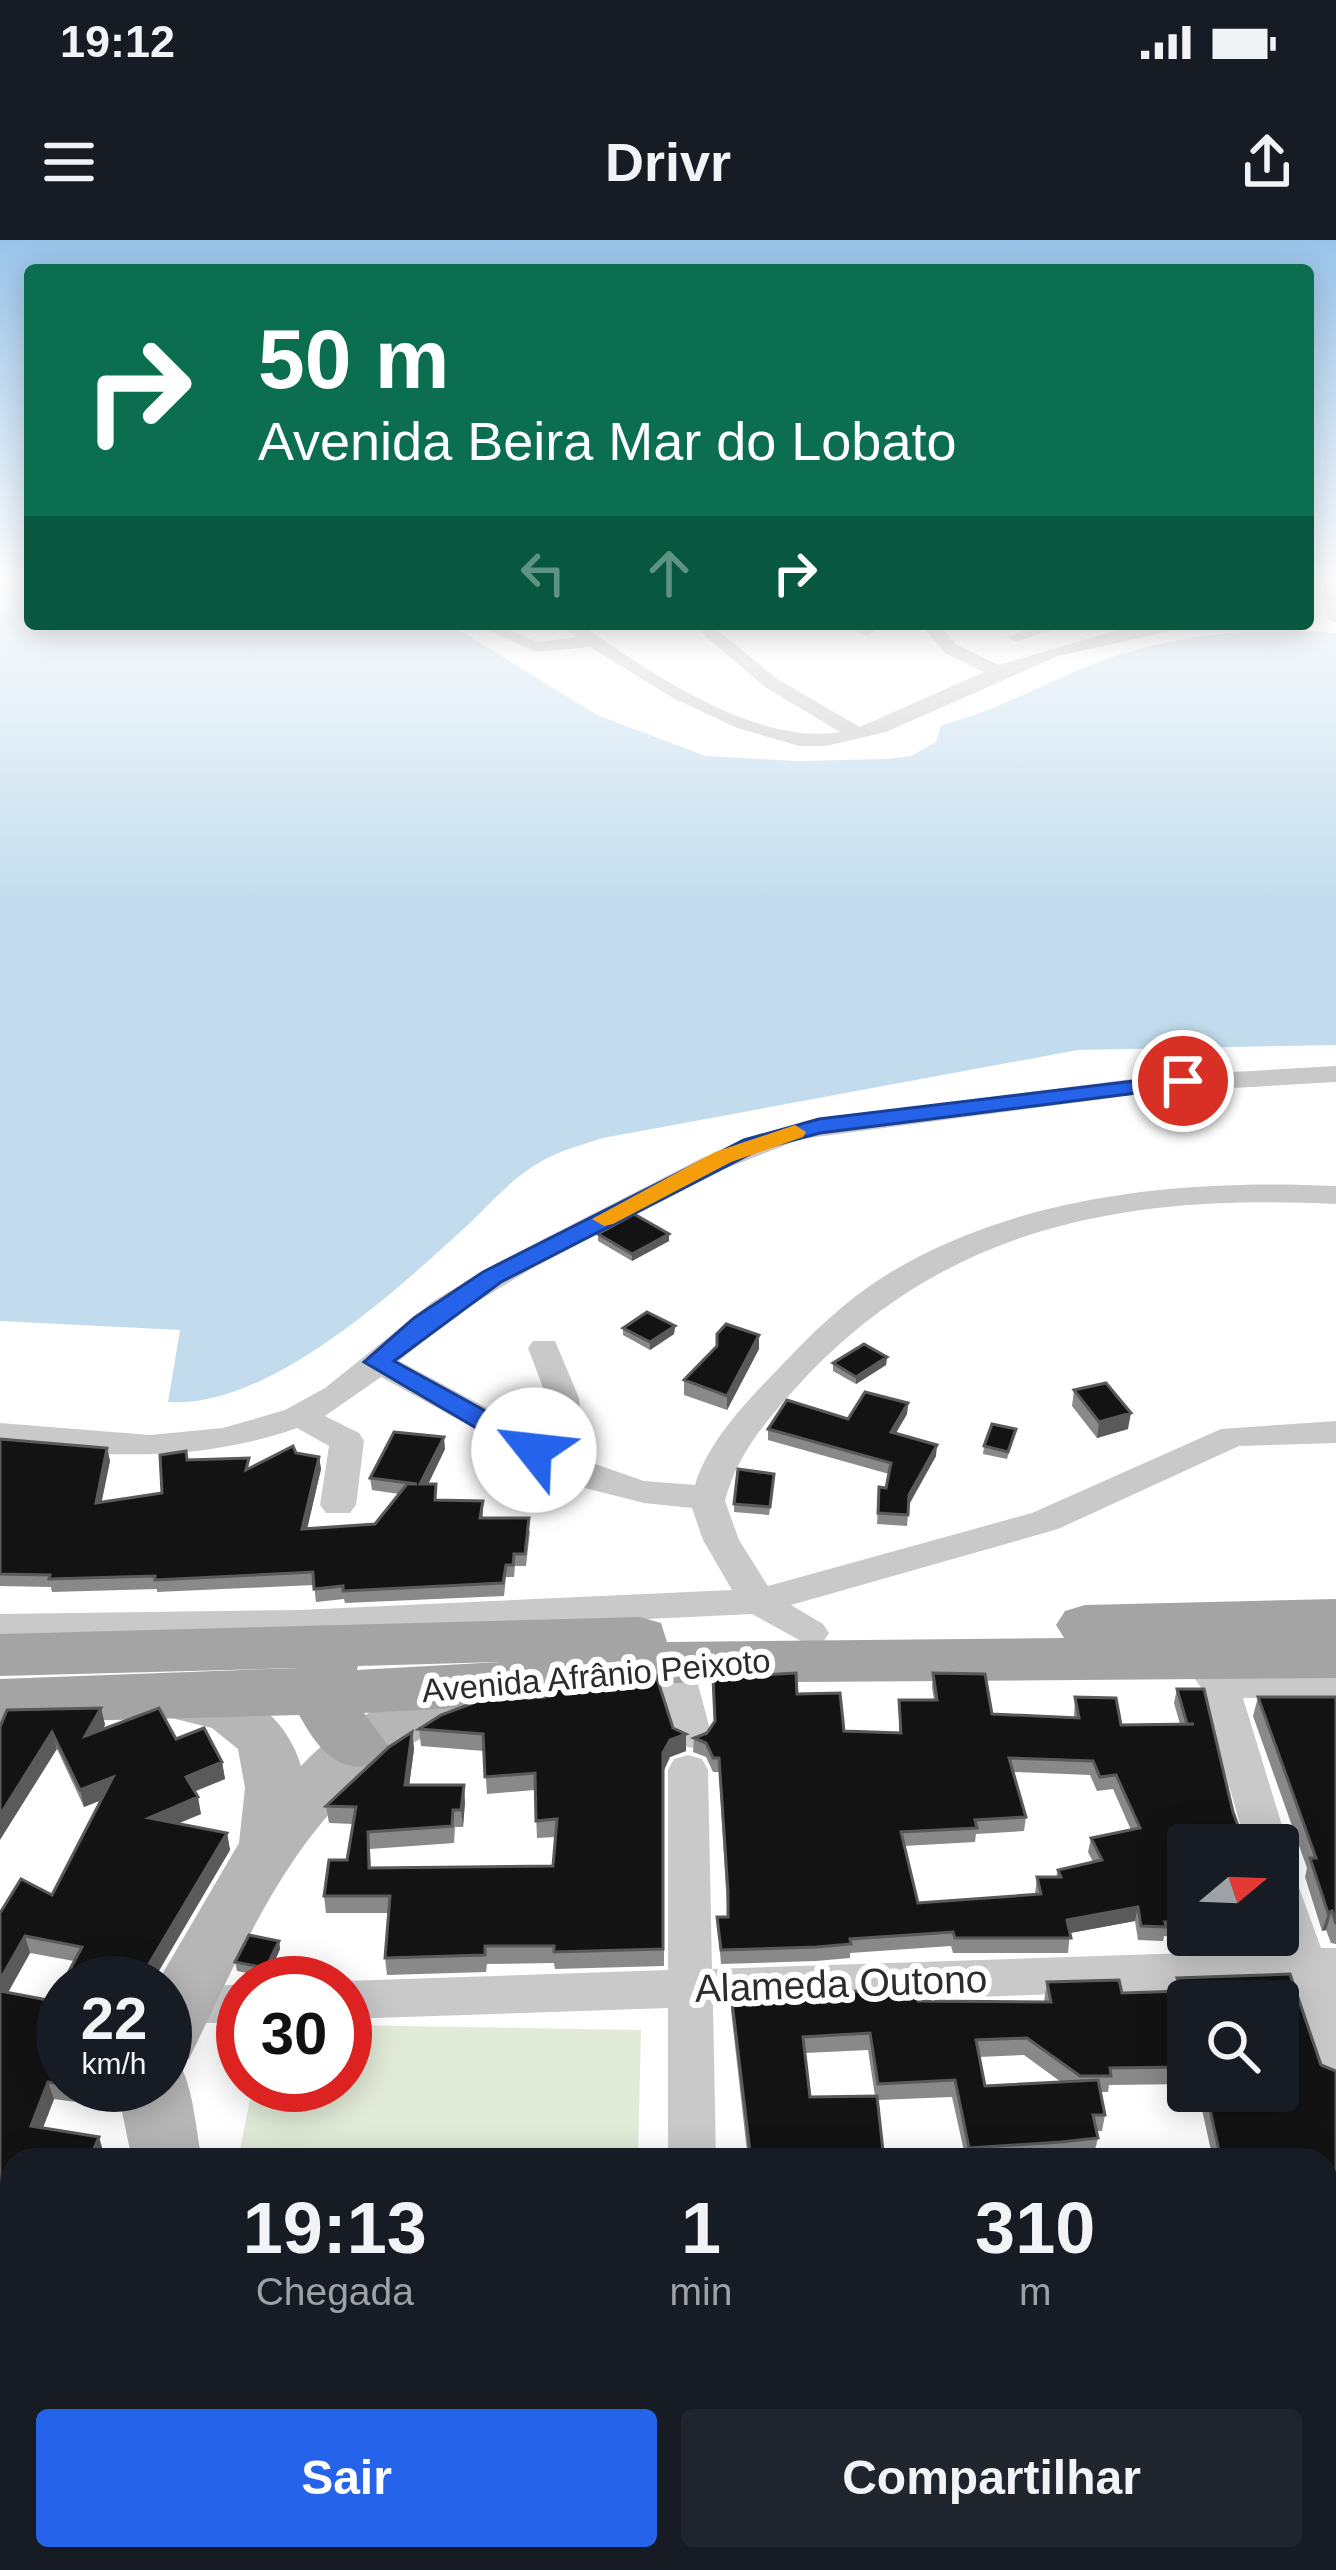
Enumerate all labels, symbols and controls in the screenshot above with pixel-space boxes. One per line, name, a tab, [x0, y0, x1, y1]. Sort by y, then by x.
text: 19:12	[60, 16, 175, 67]
icon: menu	[36, 129, 102, 195]
icon: share	[1234, 129, 1300, 195]
text: Drivr	[605, 132, 731, 192]
icon: right	[60, 312, 216, 468]
text: 50 m	[258, 312, 449, 406]
text: Avenida Beira Mar do Lobato	[258, 411, 956, 471]
icon: left	[510, 540, 576, 606]
icon: ahead	[636, 540, 702, 606]
icon: right	[762, 540, 828, 606]
pin	[1132, 1030, 1234, 1132]
icon: arrive	[1150, 1048, 1216, 1114]
position arrow	[471, 1387, 597, 1513]
street label: Avenida Afrânio Peixoto	[420, 1642, 772, 1709]
north arrow	[1167, 1824, 1299, 1956]
map controls	[1167, 1824, 1299, 2112]
speed limit sign: 30	[216, 1956, 372, 2112]
street label: Alameda Outono	[694, 1957, 988, 2010]
button: search	[1167, 1980, 1299, 2112]
text: 22	[81, 1985, 147, 2052]
text: km/h	[81, 2047, 147, 2080]
text: 19:13	[243, 2188, 427, 2268]
text: 1	[681, 2188, 721, 2268]
text: 310	[975, 2188, 1095, 2268]
text: Chegada	[256, 2270, 414, 2313]
text: min	[670, 2270, 732, 2313]
text: m	[1019, 2270, 1051, 2313]
button: Sair	[36, 2409, 657, 2547]
button: Compartilhar	[681, 2409, 1302, 2547]

